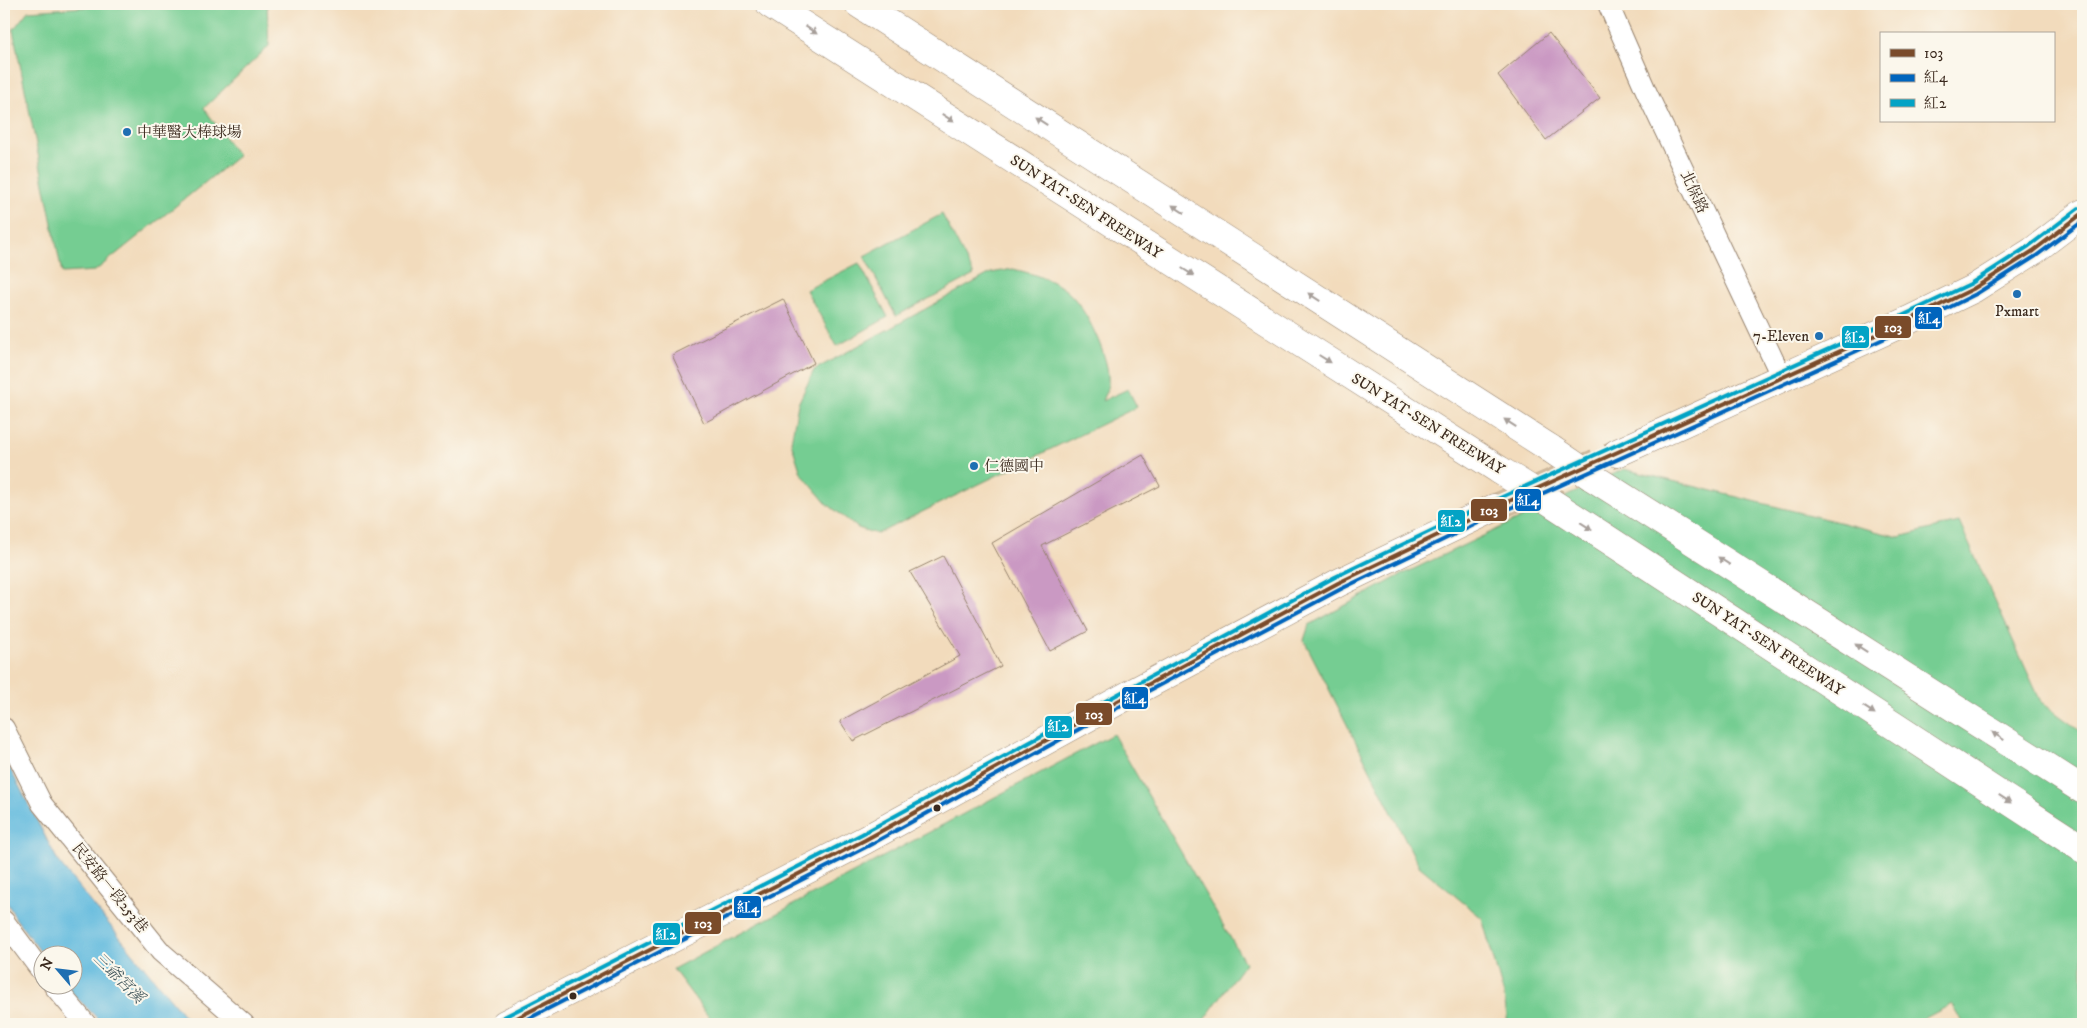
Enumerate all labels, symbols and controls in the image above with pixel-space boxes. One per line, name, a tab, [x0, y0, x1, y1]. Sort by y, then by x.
one-way arrow	[805, 25, 818, 35]
legend	[1880, 32, 2054, 122]
text: 103	[1924, 44, 1943, 63]
text: 紅4	[1924, 68, 1948, 87]
text: 紅2	[1924, 94, 1947, 113]
one-way arrow	[941, 113, 955, 123]
one-way arrow	[1035, 116, 1048, 125]
place label: 中華醫大棒球場	[137, 123, 242, 142]
marker: 中華醫大棒球場	[121, 126, 133, 138]
street label: SUN YAT-SEN FREEWAY	[1007, 151, 1166, 263]
street label: 北保路	[1676, 168, 1712, 216]
one-way arrow	[1171, 204, 1185, 213]
one-way arrow	[1181, 267, 1194, 277]
marker: Pxmart	[2011, 288, 2023, 300]
one-way arrow	[1308, 292, 1321, 301]
place label: Pxmart	[1995, 302, 2039, 321]
line badge: 紅4	[1914, 306, 1943, 330]
text: 紅4	[1918, 310, 1941, 328]
line badge: 103	[1874, 315, 1912, 339]
text: 103	[1884, 319, 1902, 337]
line badge: 紅2	[1841, 325, 1870, 349]
place label: 7-Eleven	[1753, 327, 1809, 346]
text: 紅2	[1845, 329, 1867, 347]
marker: 7-Eleven	[1813, 330, 1825, 342]
one-way arrow	[1318, 354, 1332, 364]
street label: SUN YAT-SEN FREEWAY	[1348, 369, 1509, 479]
one-way arrow	[1503, 418, 1516, 428]
place label: 仁德國中	[984, 457, 1044, 476]
marker: 仁德國中	[968, 460, 980, 472]
line badge: 紅4	[1514, 488, 1542, 512]
text: 紅4	[1517, 492, 1540, 510]
line badge: 103	[1470, 498, 1508, 522]
text: 103	[1480, 502, 1498, 520]
line badge: 紅2	[1437, 509, 1466, 533]
text: 紅2	[1441, 513, 1463, 531]
one-way arrow	[1580, 521, 1593, 530]
one-way arrow	[1717, 556, 1730, 565]
street label: SUN YAT-SEN FREEWAY	[1689, 588, 1848, 700]
one-way arrow	[1854, 643, 1868, 653]
line badge: 紅4	[1121, 686, 1149, 710]
text: 紅4	[1124, 690, 1147, 708]
line badge: 103	[1075, 702, 1113, 726]
one-way arrow	[1862, 705, 1876, 715]
text: 103	[1085, 706, 1103, 724]
line badge: 紅2	[1044, 715, 1073, 739]
text: 紅2	[1048, 718, 1070, 736]
one-way arrow	[1991, 731, 2005, 740]
one-way arrow	[1999, 794, 2012, 803]
unlabelled marker	[932, 803, 942, 813]
street label: 民安路一段253巷	[68, 839, 152, 937]
line badge: 紅4	[733, 895, 762, 919]
text: 紅4	[737, 899, 760, 917]
line badge: 103	[684, 911, 722, 935]
text: 103	[694, 915, 712, 933]
line badge: 紅2	[652, 922, 681, 946]
text: 紅2	[656, 926, 678, 944]
north arrow	[32, 946, 82, 996]
water label: 三爺宮溪	[89, 948, 150, 1009]
text: N	[37, 955, 58, 974]
unlabelled marker	[568, 991, 578, 1001]

